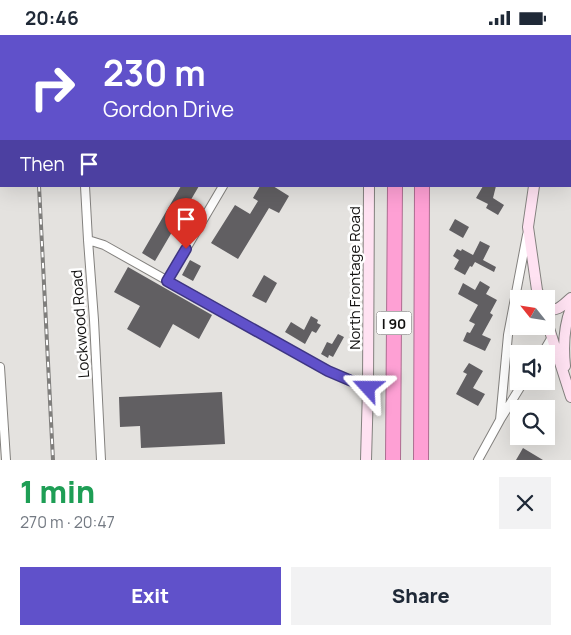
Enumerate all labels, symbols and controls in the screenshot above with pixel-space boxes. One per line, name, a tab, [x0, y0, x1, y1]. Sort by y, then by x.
text: 20:46	[25, 5, 79, 31]
text: 230 m	[103, 49, 206, 97]
icon: right	[20, 55, 85, 120]
text: Gordon Drive	[103, 94, 234, 124]
icon: arrive	[75, 150, 103, 178]
text: Then	[20, 151, 65, 177]
pin	[165, 198, 207, 249]
icon: arrive	[172, 205, 200, 233]
street label: North Frontage Road	[344, 206, 365, 350]
street label: Lockwood Road	[66, 269, 94, 379]
north arrow	[510, 290, 555, 335]
map controls	[510, 290, 555, 445]
road number: I 90	[376, 311, 412, 335]
button: sound	[510, 345, 555, 390]
position arrow	[341, 361, 393, 413]
button: search	[510, 400, 555, 445]
text: 1 min	[20, 471, 95, 512]
button: close	[499, 477, 551, 529]
text: 270 m · 20:47	[20, 511, 115, 533]
button: Exit	[20, 567, 281, 625]
button: Share	[291, 567, 551, 625]

